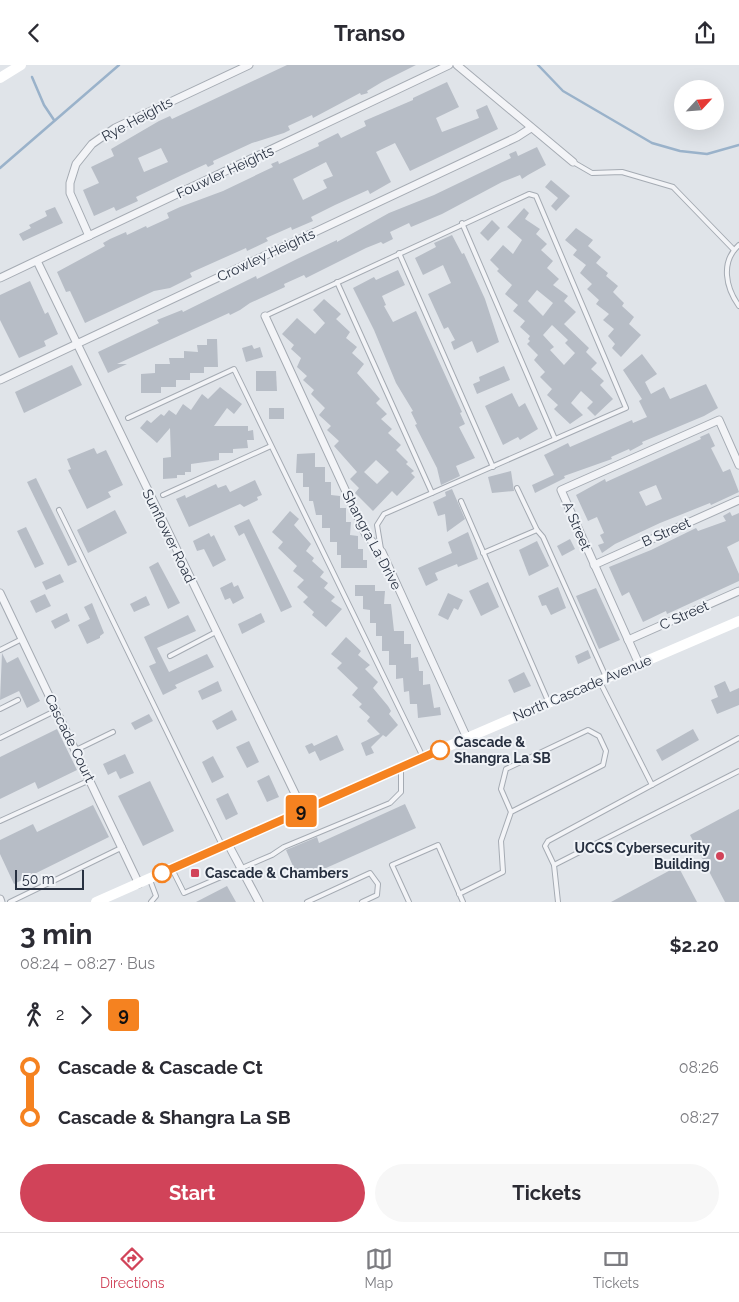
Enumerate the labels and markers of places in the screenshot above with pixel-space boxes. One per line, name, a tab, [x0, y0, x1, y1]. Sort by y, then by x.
place label: Cascade & Shangra La SB	[454, 734, 551, 766]
marker: Cascade & Shangra La SB	[430, 740, 450, 760]
place label: UCCS Cybersecurity Building	[575, 840, 710, 872]
marker: UCCS Cybersecurity Building	[714, 850, 726, 862]
unlabelled marker	[152, 863, 172, 883]
place label: Cascade & Chambers	[205, 865, 348, 881]
marker: Cascade & Chambers	[189, 867, 201, 879]

